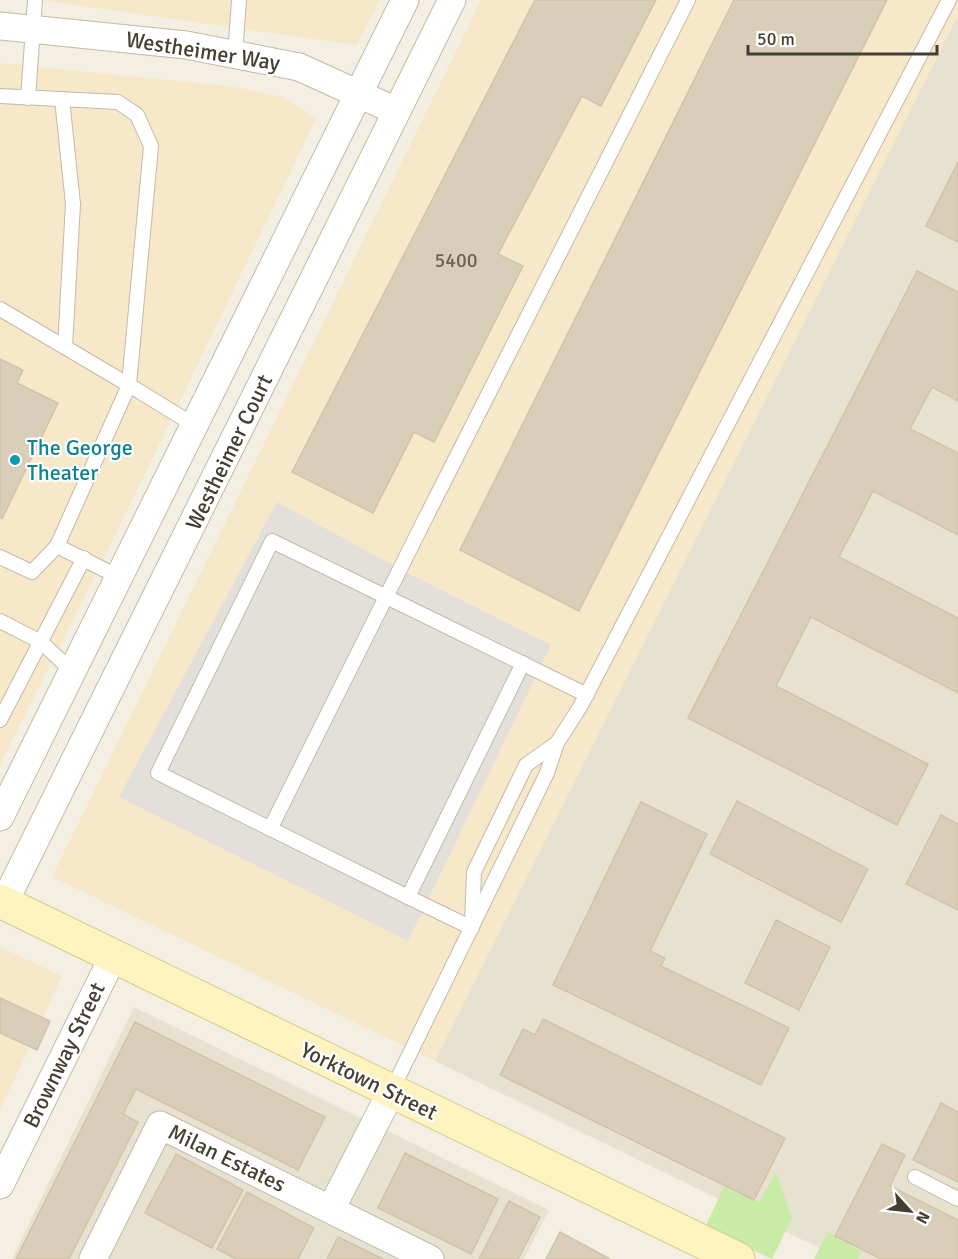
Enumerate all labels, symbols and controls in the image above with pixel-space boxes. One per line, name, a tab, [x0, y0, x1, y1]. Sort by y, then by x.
scale bar	[748, 18, 937, 56]
street label: Westheimer Way	[124, 25, 283, 77]
text: 50 m	[757, 28, 795, 50]
house number: 5400	[434, 248, 478, 273]
street label: Westheimer Court	[180, 370, 278, 534]
place label: The George Theater	[27, 434, 133, 486]
marker: The George Theater	[8, 453, 22, 467]
street label: Brownway Street	[17, 978, 111, 1132]
street label: Yorktown Street	[296, 1036, 442, 1126]
street label: Milan Estates	[164, 1118, 290, 1198]
north arrow	[880, 1181, 940, 1241]
text: N	[911, 1208, 934, 1227]

